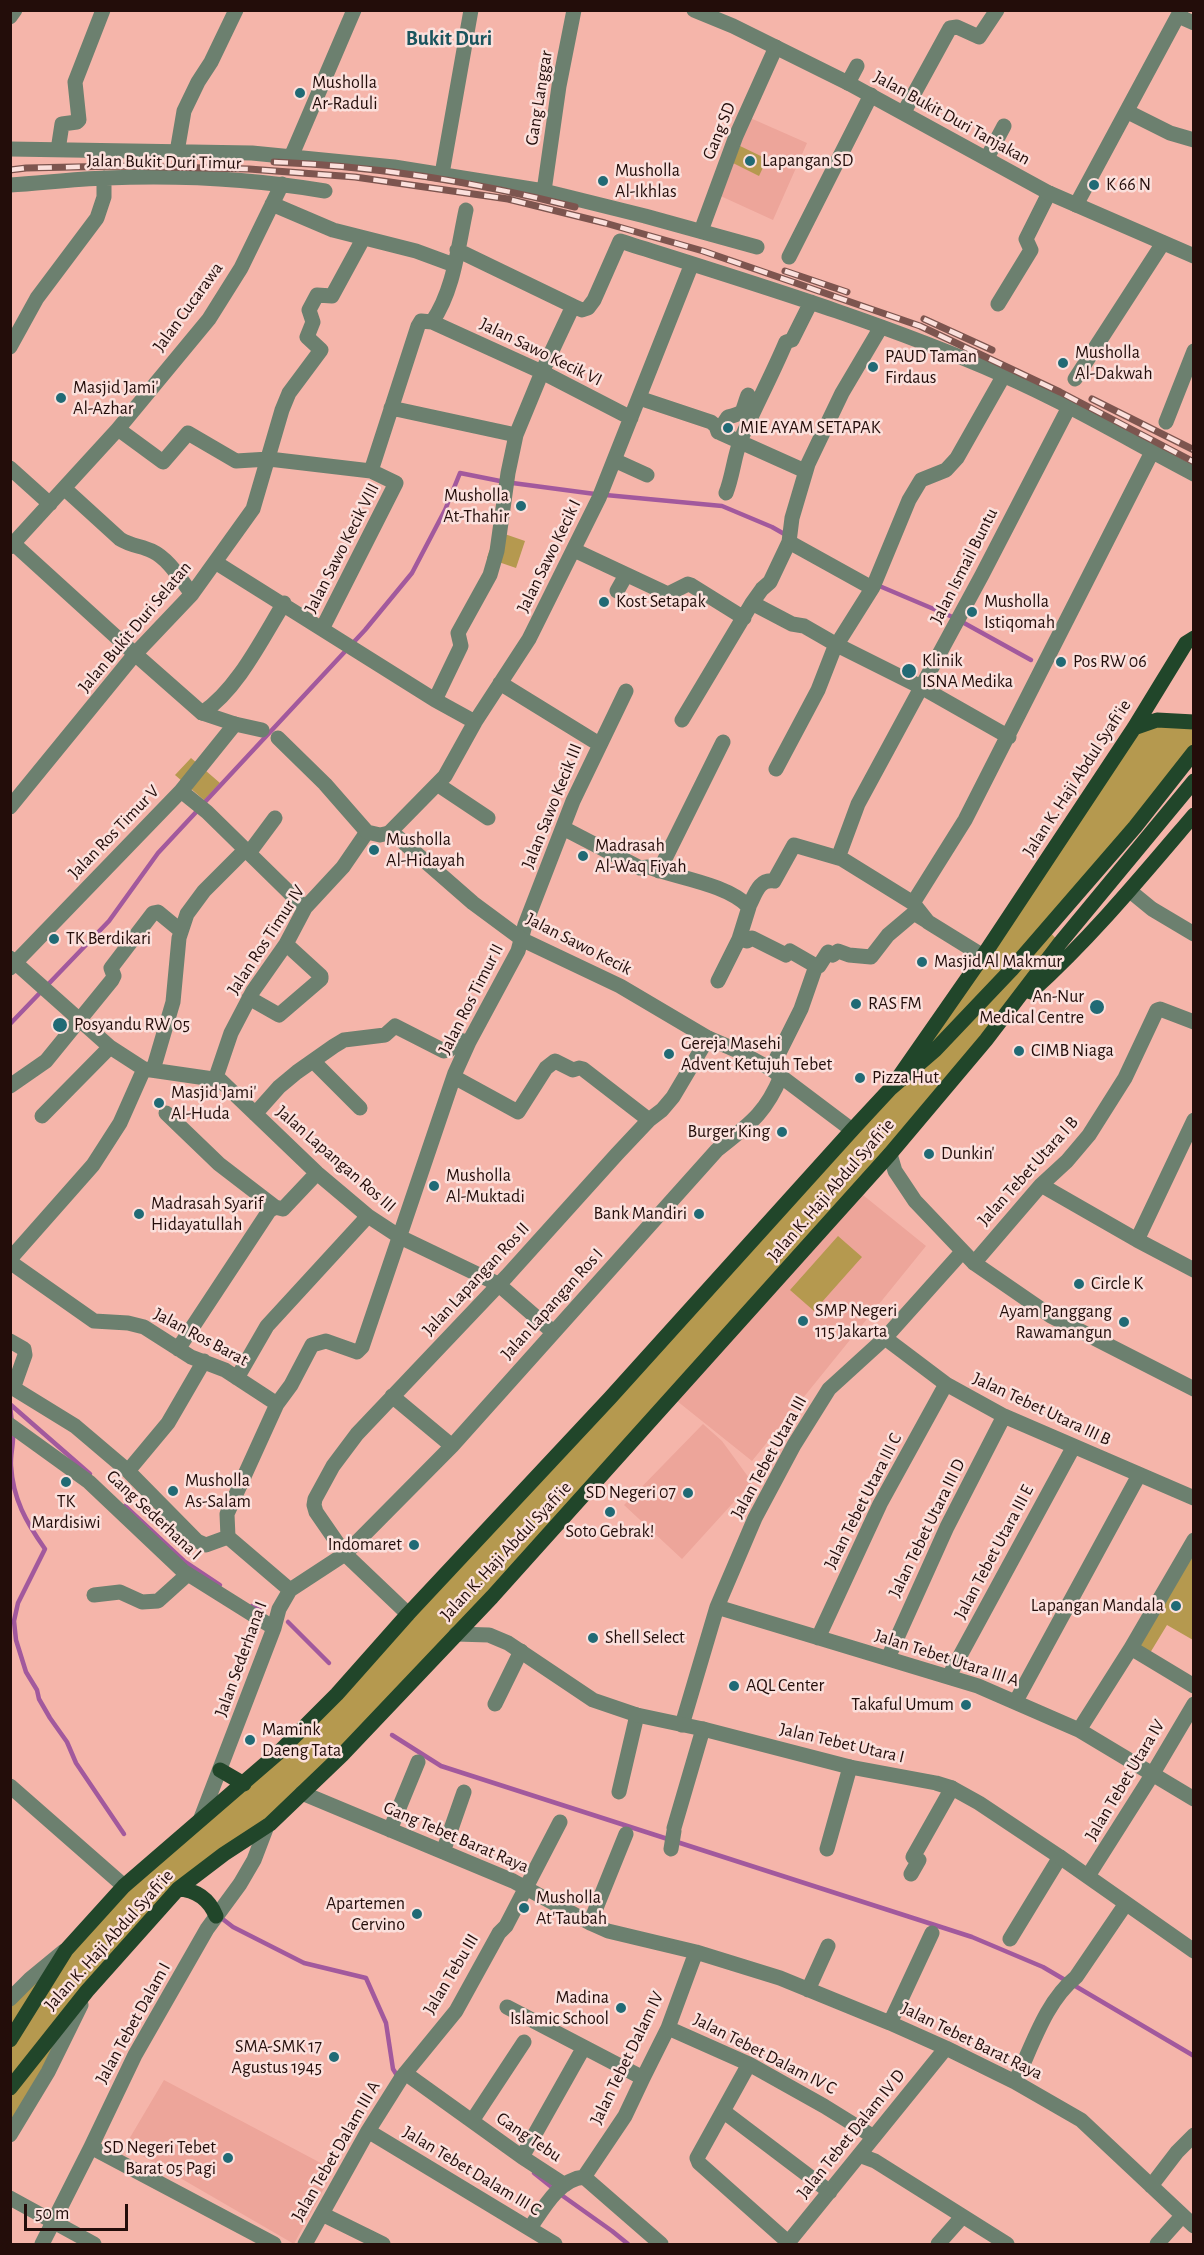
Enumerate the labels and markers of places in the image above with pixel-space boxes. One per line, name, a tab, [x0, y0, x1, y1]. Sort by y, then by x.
place label: Musholla Ar-Raduli	[312, 72, 378, 115]
marker: Musholla Ar-Raduli	[293, 86, 307, 100]
place label: Lapangan SD	[762, 150, 853, 172]
marker: Lapangan SD	[743, 154, 757, 168]
place label: Musholla Al-Ikhlas	[615, 160, 680, 202]
marker: Musholla Al-Ikhlas	[596, 174, 610, 188]
place label: K 66 N	[1106, 174, 1151, 196]
marker: K 66 N	[1087, 178, 1101, 192]
place label: Musholla Al-Dakwah	[1075, 342, 1153, 385]
place label: PAUD Taman Firdaus	[885, 346, 977, 388]
marker: Musholla Al-Dakwah	[1056, 356, 1070, 370]
marker: PAUD Taman Firdaus	[866, 360, 880, 374]
place label: Masjid Jami' Al-Azhar	[73, 377, 159, 420]
marker: Masjid Jami' Al-Azhar	[54, 391, 68, 405]
place label: MIE AYAM SETAPAK	[740, 417, 881, 439]
marker: MIE AYAM SETAPAK	[721, 421, 735, 435]
place label: Musholla At-Thahir	[443, 485, 509, 528]
marker: Musholla At-Thahir	[514, 499, 528, 513]
place label: Kost Setapak	[616, 591, 706, 613]
place label: Musholla Istiqomah	[984, 591, 1055, 634]
marker: Kost Setapak	[597, 595, 611, 609]
marker: Musholla Istiqomah	[965, 605, 979, 619]
place label: Klinik ISNA Medika	[922, 650, 1013, 692]
place label: Pos RW 06	[1073, 651, 1147, 673]
marker: Pos RW 06	[1054, 655, 1068, 669]
marker: Klinik ISNA Medika	[900, 662, 918, 680]
place label: Musholla Al-Hidayah	[386, 829, 465, 872]
place label: Madrasah Al-Waq Fiyah	[595, 835, 687, 878]
marker: Musholla Al-Hidayah	[367, 843, 381, 857]
marker: Madrasah Al-Waq Fiyah	[576, 849, 590, 863]
place label: TK Berdikari	[66, 928, 151, 950]
marker: TK Berdikari	[47, 932, 61, 946]
place label: Masjid Al Makmur	[934, 951, 1062, 973]
marker: Masjid Al Makmur	[915, 955, 929, 969]
place label: An-Nur Medical Centre	[979, 986, 1084, 1028]
place label: RAS FM	[868, 993, 922, 1015]
marker: RAS FM	[849, 997, 863, 1011]
marker: An-Nur Medical Centre	[1088, 998, 1106, 1016]
place label: Posyandu RW 05	[74, 1014, 190, 1036]
marker: Posyandu RW 05	[51, 1016, 69, 1034]
place label: Gereja Masehi Advent Ketujuh Tebet	[681, 1033, 832, 1076]
place label: CIMB Niaga	[1031, 1040, 1114, 1062]
marker: CIMB Niaga	[1012, 1044, 1026, 1058]
marker: Gereja Masehi Advent Ketujuh Tebet	[662, 1047, 676, 1061]
place label: Pizza Hut	[872, 1067, 939, 1089]
marker: Pizza Hut	[853, 1071, 867, 1085]
place label: Masjid Jami' Al-Huda	[171, 1082, 257, 1124]
marker: Masjid Jami' Al-Huda	[152, 1096, 166, 1110]
place label: Burger King	[687, 1121, 770, 1143]
marker: Burger King	[775, 1125, 789, 1139]
place label: Dunkin'	[941, 1143, 995, 1165]
marker: Dunkin'	[922, 1147, 936, 1161]
place label: Musholla Al-Muktadi	[446, 1165, 525, 1208]
marker: Musholla Al-Muktadi	[427, 1179, 441, 1193]
place label: Madrasah Syarif Hidayatullah	[151, 1193, 263, 1236]
place label: Bank Mandiri	[593, 1203, 687, 1225]
marker: Madrasah Syarif Hidayatullah	[132, 1207, 146, 1221]
marker: Bank Mandiri	[692, 1207, 706, 1221]
place label: Circle K	[1091, 1273, 1143, 1295]
marker: Circle K	[1072, 1277, 1086, 1291]
place label: SMP Negeri 115 Jakarta	[815, 1300, 897, 1342]
place label: Ayam Panggang Rawamangun	[999, 1301, 1112, 1344]
marker: SMP Negeri 115 Jakarta	[796, 1314, 810, 1328]
marker: Ayam Panggang Rawamangun	[1117, 1315, 1131, 1329]
place label: Musholla As-Salam	[185, 1470, 251, 1512]
marker: TK Mardisiwi	[59, 1475, 73, 1489]
place label: SD Negeri 07	[586, 1482, 676, 1504]
marker: Musholla As-Salam	[166, 1484, 180, 1498]
marker: SD Negeri 07	[681, 1486, 695, 1500]
place label: TK Mardisiwi	[31, 1491, 101, 1534]
marker: Soto Gebrak!	[603, 1505, 617, 1519]
place label: Soto Gebrak!	[566, 1521, 654, 1543]
place label: Indomaret	[328, 1534, 402, 1556]
marker: Indomaret	[407, 1538, 421, 1552]
place label: Lapangan Mandala	[1031, 1595, 1164, 1617]
marker: Lapangan Mandala	[1169, 1599, 1183, 1613]
place label: Shell Select	[605, 1627, 685, 1649]
marker: Shell Select	[586, 1631, 600, 1645]
place label: AQL Center	[746, 1675, 824, 1697]
marker: AQL Center	[727, 1679, 741, 1693]
place label: Takaful Umum	[851, 1694, 954, 1716]
marker: Takaful Umum	[959, 1698, 973, 1712]
place label: Mamink Daeng Tata	[262, 1719, 341, 1762]
marker: Mamink Daeng Tata	[243, 1733, 257, 1747]
place label: Musholla At'Taubah	[536, 1887, 607, 1930]
place label: Apartemen Cervino	[326, 1893, 405, 1936]
marker: Musholla At'Taubah	[517, 1901, 531, 1915]
marker: Apartemen Cervino	[410, 1907, 424, 1921]
place label: Madina Islamic School	[510, 1987, 609, 2030]
marker: Madina Islamic School	[614, 2001, 628, 2015]
place label: SMA-SMK 17 Agustus 1945	[232, 2036, 322, 2078]
marker: SMA-SMK 17 Agustus 1945	[327, 2050, 341, 2064]
place label: SD Negeri Tebet Barat 05 Pagi	[103, 2137, 216, 2180]
marker: SD Negeri Tebet Barat 05 Pagi	[221, 2151, 235, 2165]

